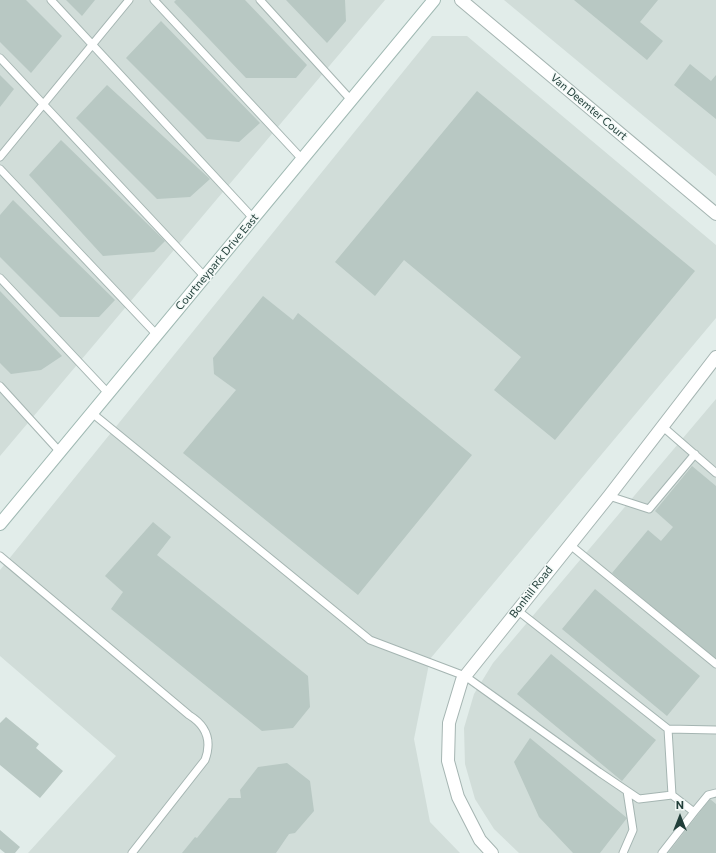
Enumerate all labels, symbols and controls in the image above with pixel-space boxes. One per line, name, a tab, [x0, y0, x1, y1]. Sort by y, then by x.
street label: Van Deemter Court	[548, 71, 630, 143]
street label: Courtneypark Drive East	[173, 211, 261, 313]
street label: Bonhill Road	[507, 563, 555, 621]
north arrow	[660, 797, 700, 837]
text: N	[676, 798, 684, 811]

